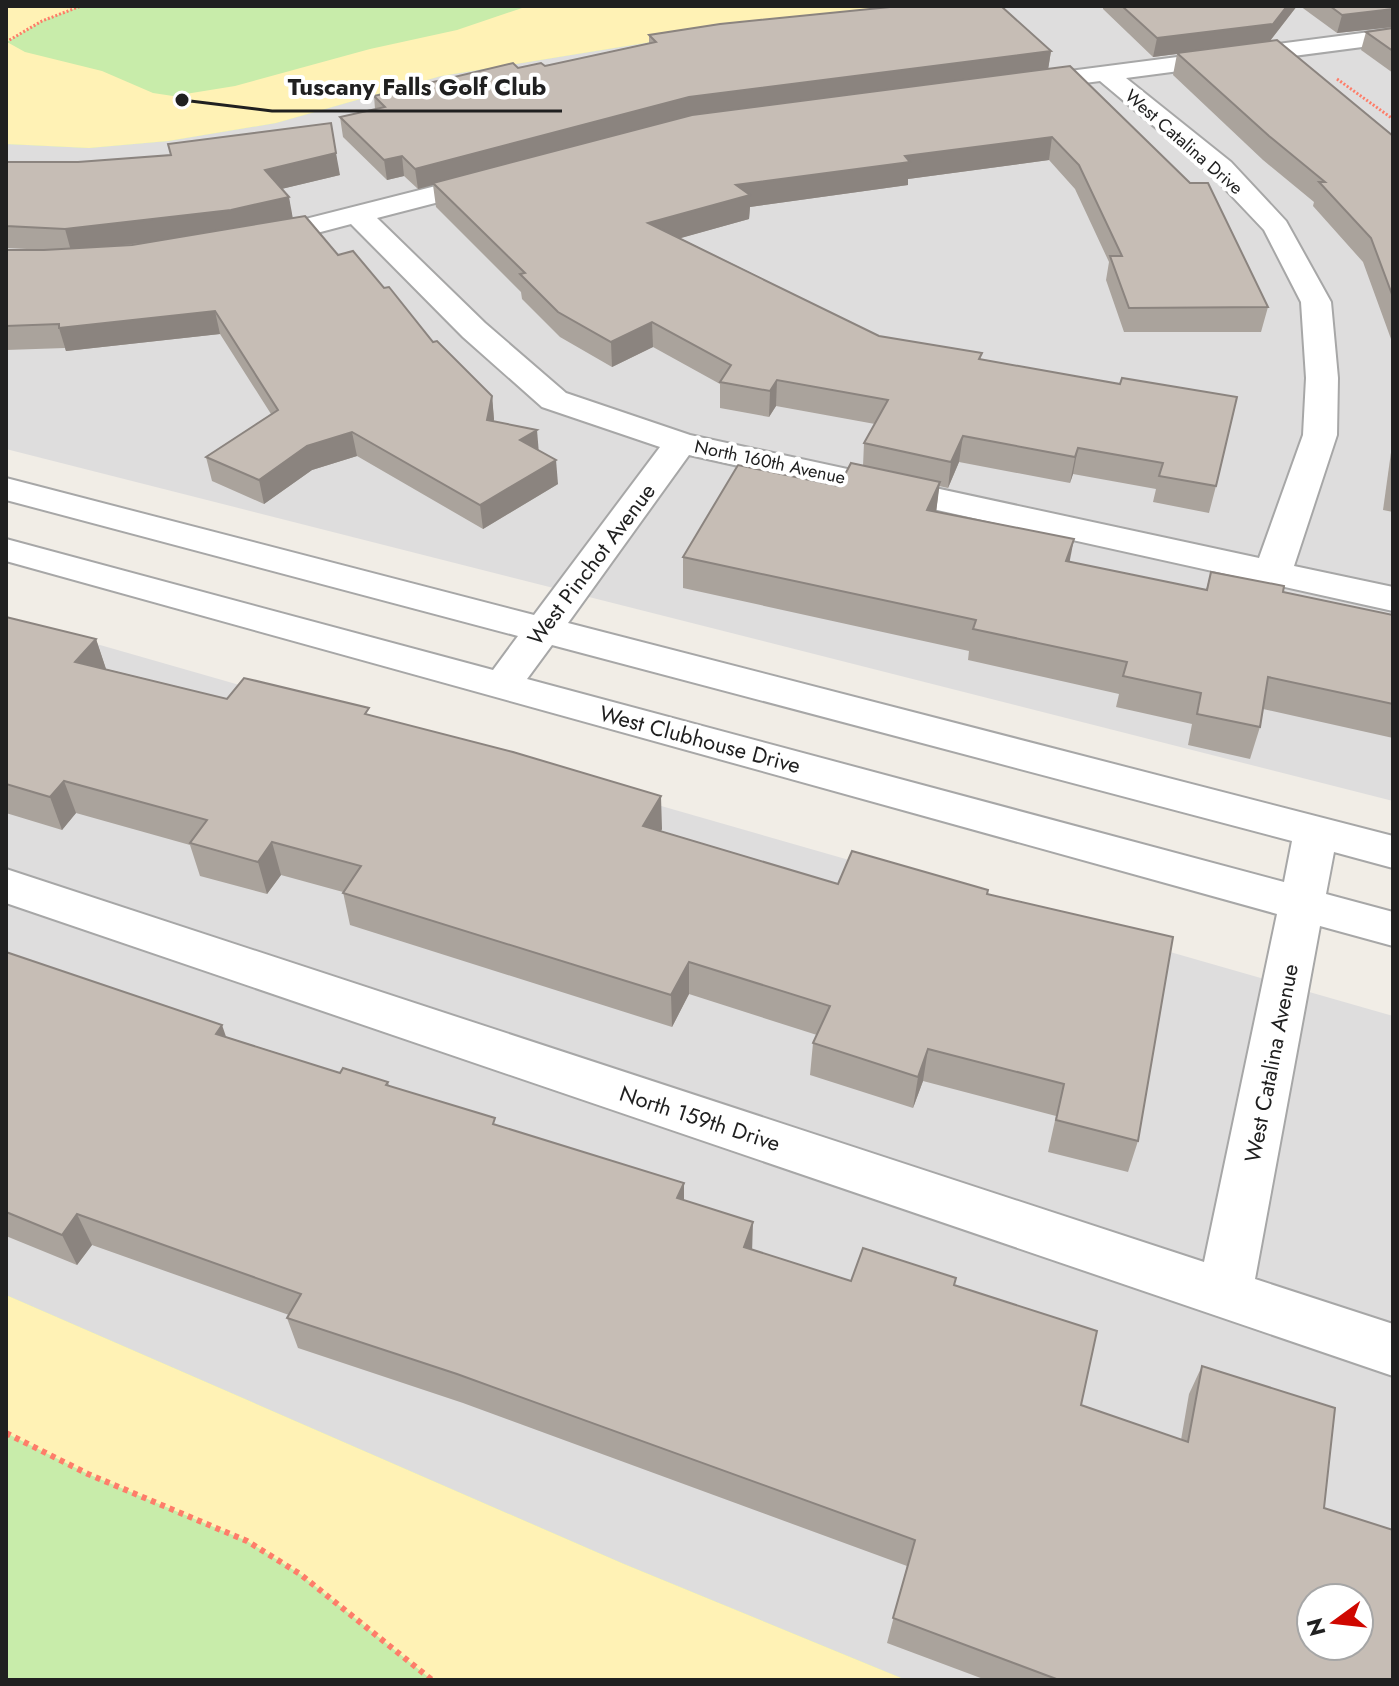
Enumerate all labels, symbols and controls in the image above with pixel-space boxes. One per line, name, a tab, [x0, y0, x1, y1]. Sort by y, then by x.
callout: Tuscany Falls Golf Club	[272, 63, 562, 111]
text: Tuscany Falls Golf Club	[288, 69, 546, 104]
street label: West Catalina Drive	[1119, 83, 1249, 201]
street label: North 160th Avenue	[692, 433, 848, 491]
street label: West Pinchot Avenue	[519, 476, 663, 652]
street label: West Clubhouse Drive	[596, 697, 804, 781]
street label: West Catalina Avenue	[1236, 961, 1306, 1165]
street label: North 159th Drive	[615, 1077, 785, 1159]
north arrow	[1295, 1582, 1375, 1662]
text: N	[1298, 1615, 1333, 1640]

